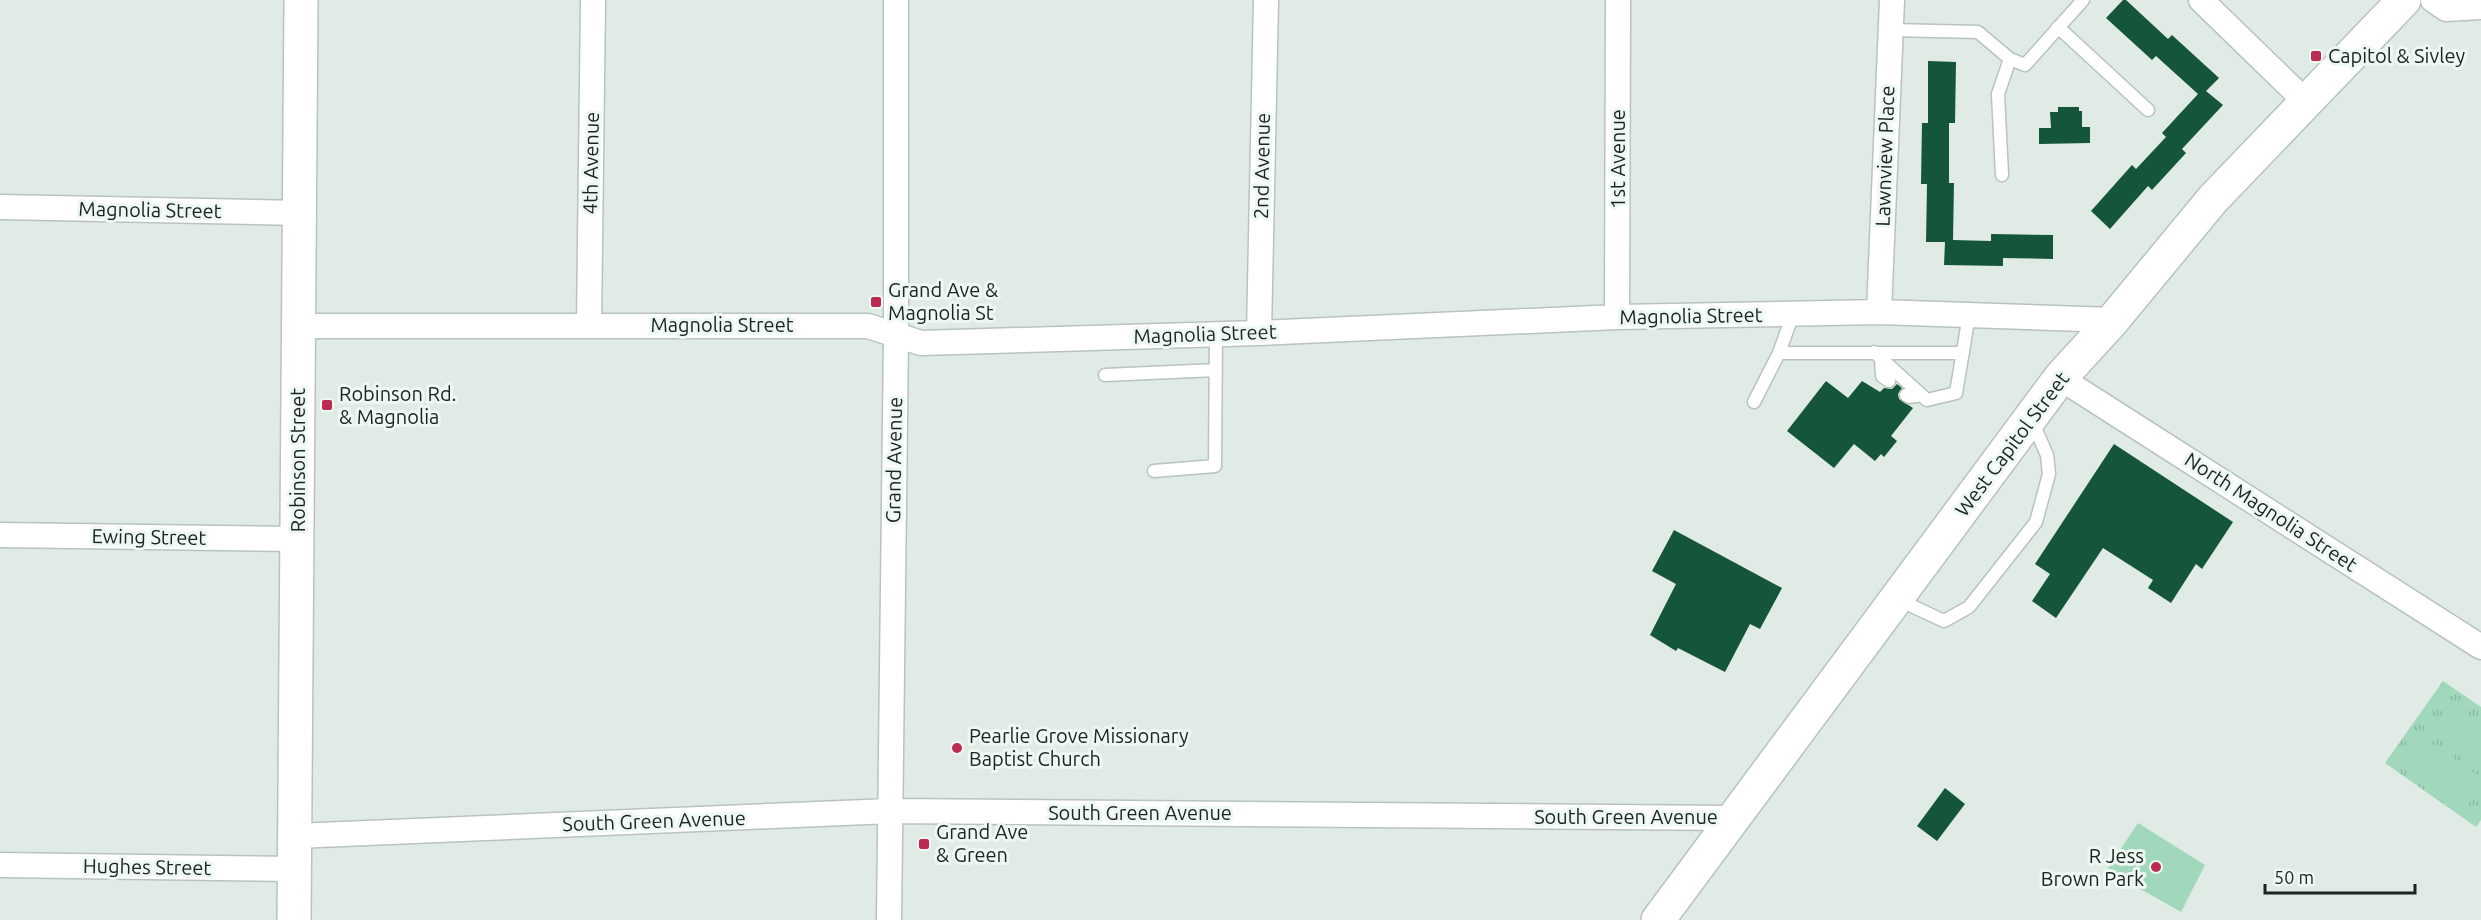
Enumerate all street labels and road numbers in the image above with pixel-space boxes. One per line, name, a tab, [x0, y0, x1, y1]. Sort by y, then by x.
street label: Lawnview Place	[1871, 85, 1898, 227]
street label: 1st Avenue	[1606, 109, 1629, 209]
street label: 4th Avenue	[578, 112, 603, 214]
street label: 2nd Avenue	[1249, 113, 1274, 219]
street label: Magnolia Street	[78, 197, 222, 222]
street label: Magnolia Street	[1619, 303, 1763, 328]
street label: Magnolia Street	[650, 313, 794, 336]
street label: Magnolia Street	[1133, 320, 1277, 347]
street label: West Capitol Street	[1950, 367, 2073, 520]
street label: Robinson Street	[286, 388, 309, 532]
street label: Grand Avenue	[881, 397, 906, 523]
street label: North Magnolia Street	[2181, 447, 2362, 576]
street label: Ewing Street	[91, 524, 207, 549]
street label: South Green Avenue	[1048, 801, 1232, 824]
street label: South Green Avenue	[1534, 805, 1718, 828]
street label: South Green Avenue	[562, 806, 746, 835]
street label: Hughes Street	[83, 854, 212, 879]

